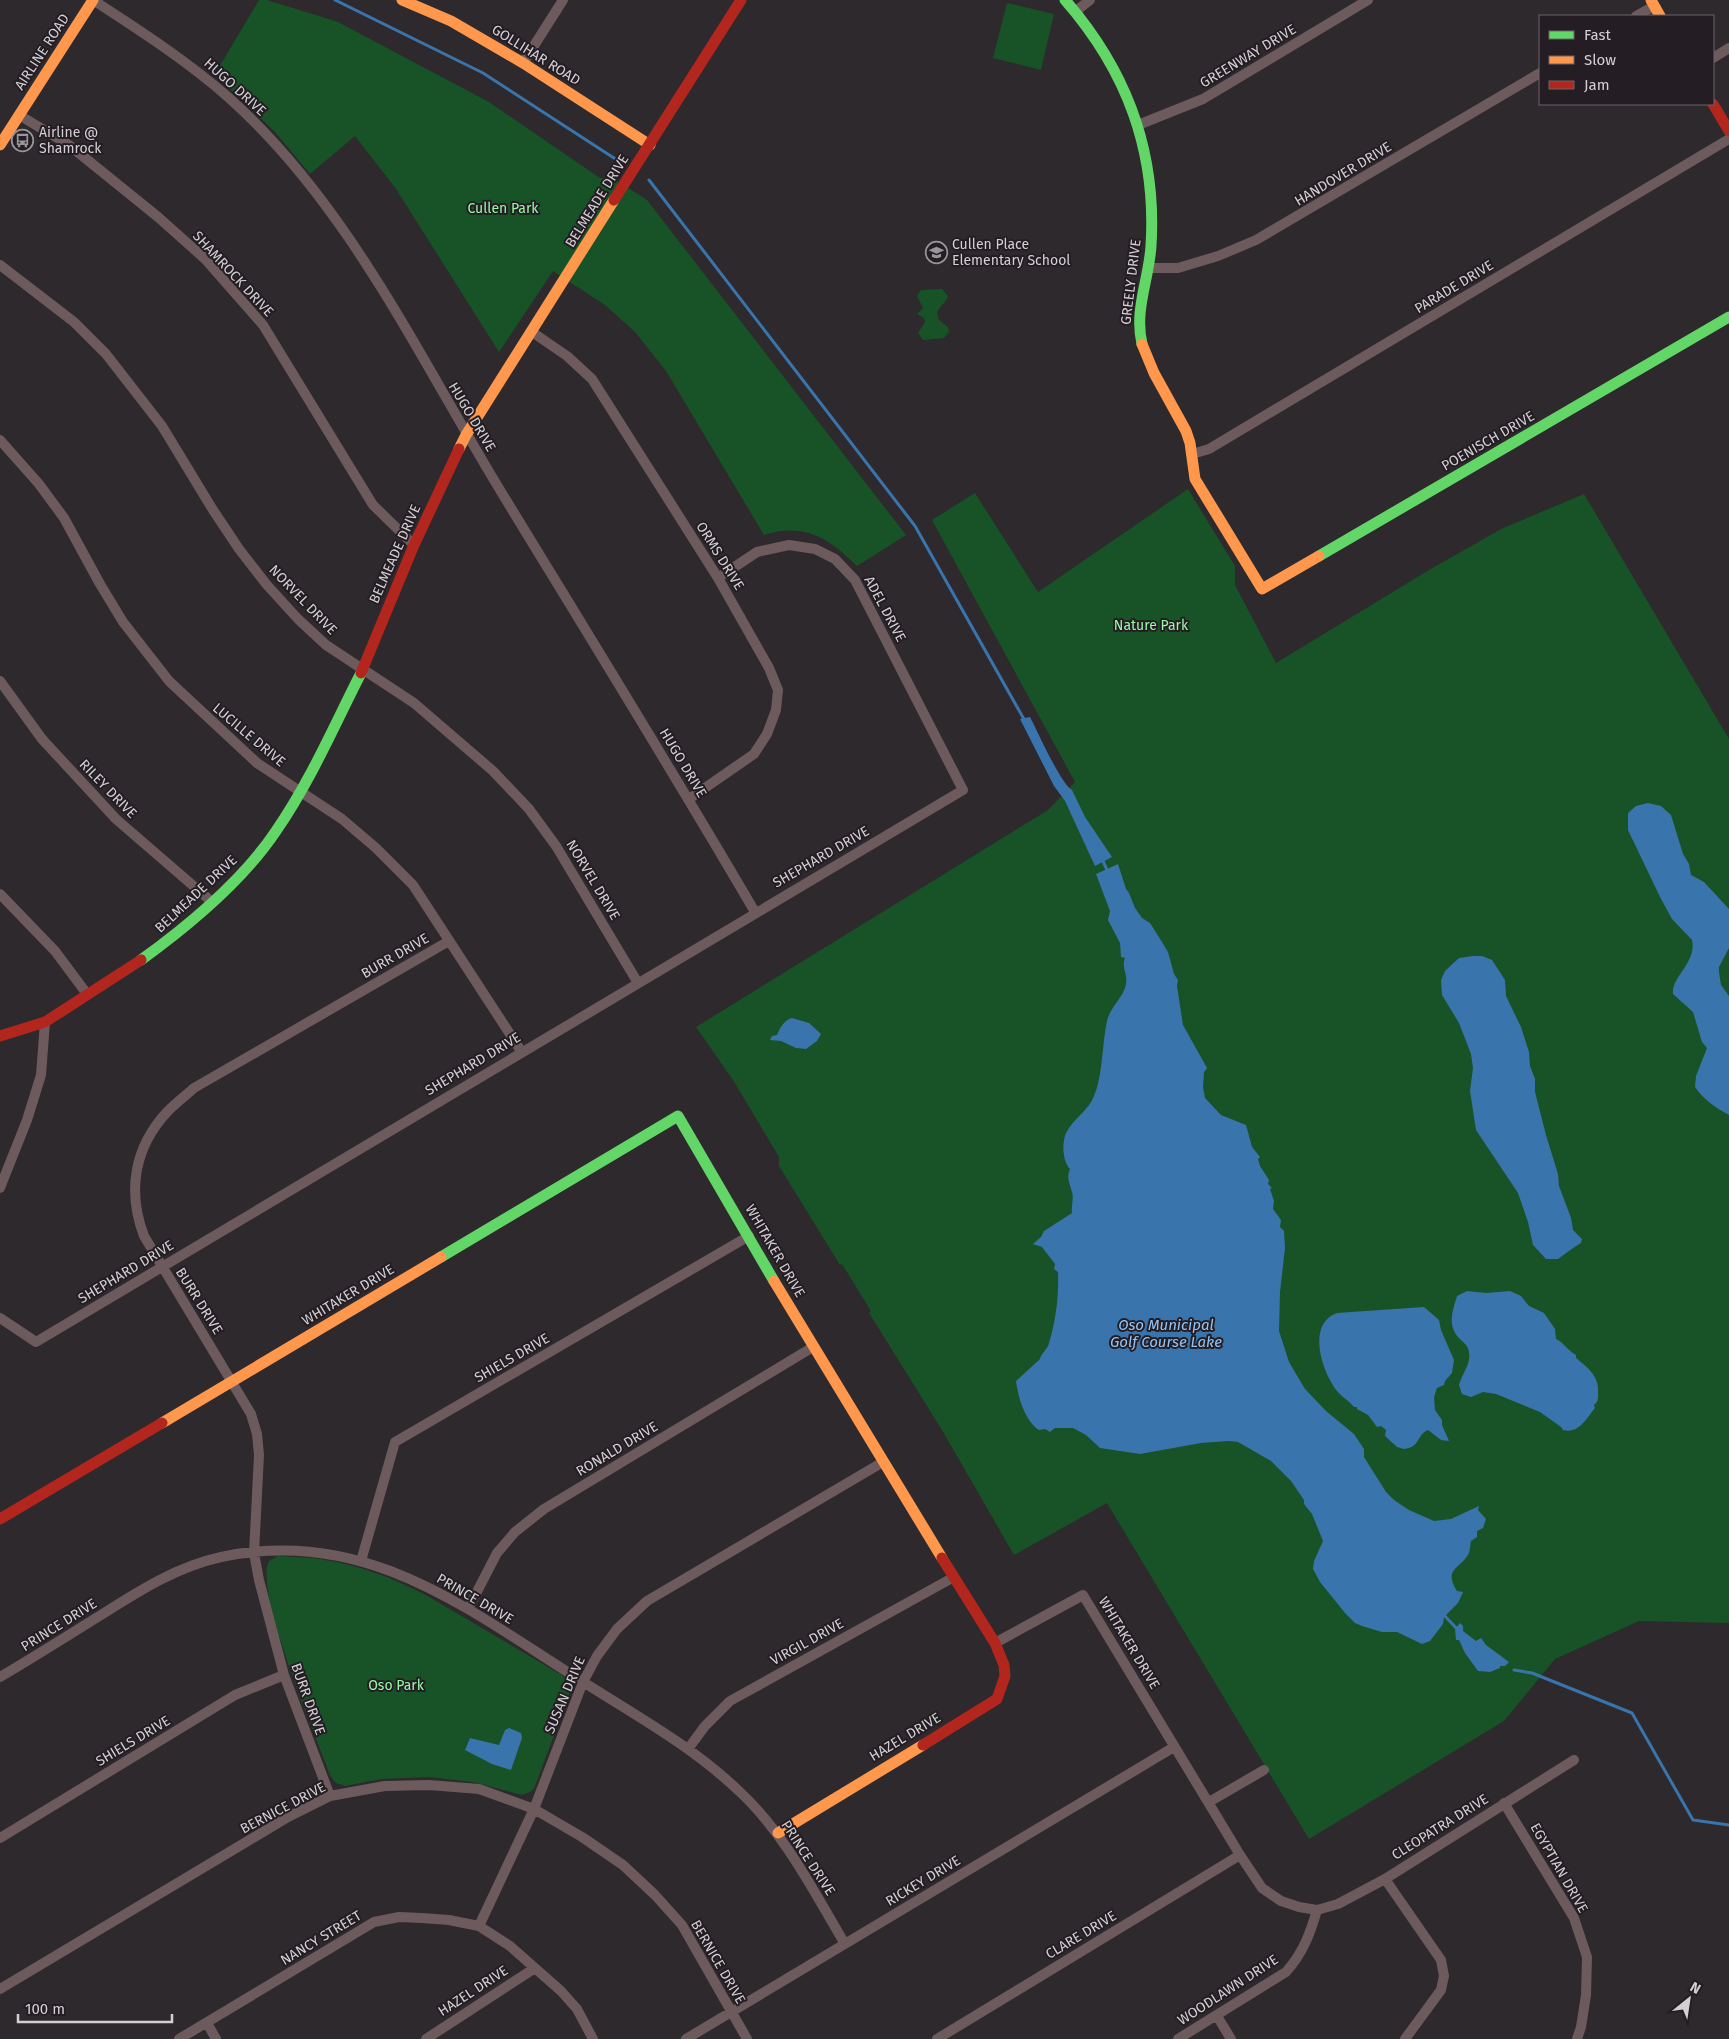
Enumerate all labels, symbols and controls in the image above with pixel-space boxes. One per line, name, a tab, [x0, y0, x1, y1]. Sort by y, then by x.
street label: AIRLINE ROAD	[11, 11, 73, 93]
legend	[1539, 15, 1714, 105]
street label: GOLLIHAR ROAD	[489, 21, 583, 89]
street label: GREENWAY DRIVE	[1197, 21, 1299, 91]
text: Fast	[1584, 26, 1611, 44]
text: Slow	[1584, 51, 1616, 69]
street label: HUGO DRIVE	[200, 55, 270, 119]
text: Jam	[1584, 76, 1610, 94]
place label: Airline @ Shamrock	[39, 124, 102, 157]
bus stop icon: Airline @ Shamrock	[11, 128, 35, 152]
street label: HANDOVER DRIVE	[1291, 138, 1395, 210]
street label: BELMEADE DRIVE	[562, 151, 632, 251]
park label: Cullen Park	[468, 200, 539, 217]
street label: SHAMROCK DRIVE	[189, 228, 277, 320]
place label: Cullen Place Elementary School	[952, 236, 1070, 269]
street label: GREELY DRIVE	[1117, 238, 1145, 326]
school or university icon: Cullen Place Elementary School	[924, 240, 948, 264]
street label: PARADE DRIVE	[1412, 257, 1496, 317]
street label: HUGO DRIVE	[445, 379, 499, 455]
street label: POENISCH DRIVE	[1438, 407, 1538, 475]
street label: BELMEADE DRIVE	[366, 502, 424, 606]
street label: ORMS DRIVE	[692, 519, 748, 593]
street label: NORVEL DRIVE	[265, 562, 341, 638]
street label: ADEL DRIVE	[861, 573, 909, 645]
park label: Nature Park	[1114, 617, 1189, 634]
street label: LUCILLE DRIVE	[209, 700, 289, 770]
street label: HUGO DRIVE	[656, 725, 710, 801]
street label: RILEY DRIVE	[76, 756, 140, 822]
street label: SHEPHARD DRIVE	[770, 823, 872, 891]
street label: NORVEL DRIVE	[562, 837, 624, 923]
street label: BELMEADE DRIVE	[151, 852, 241, 936]
street label: BURR DRIVE	[358, 930, 432, 982]
street label: SHEPHARD DRIVE	[422, 1029, 524, 1099]
street label: WHITAKER DRIVE	[741, 1201, 809, 1301]
street label: SHEPHARD DRIVE	[75, 1237, 177, 1307]
street label: WHITAKER DRIVE	[299, 1261, 397, 1329]
street label: BURR DRIVE	[172, 1265, 226, 1337]
water label: Oso Municipal Golf Course Lake	[1110, 1316, 1222, 1351]
street label: SHIELS DRIVE	[471, 1330, 553, 1386]
street label: RONALD DRIVE	[573, 1418, 661, 1480]
street label: PRINCE DRIVE	[433, 1570, 517, 1628]
street label: WHITAKER DRIVE	[1095, 1594, 1163, 1692]
street label: PRINCE DRIVE	[18, 1595, 100, 1655]
street label: VIRGIL DRIVE	[768, 1615, 846, 1669]
street label: SUSAN DRIVE	[541, 1654, 589, 1736]
street label: BURR DRIVE	[287, 1661, 329, 1737]
park label: Oso Park	[368, 1677, 425, 1694]
street label: HAZEL DRIVE	[866, 1709, 944, 1765]
street label: SHIELS DRIVE	[93, 1712, 173, 1770]
street label: BERNICE DRIVE	[237, 1778, 329, 1838]
street label: CLEOPATRA DRIVE	[1389, 1790, 1491, 1864]
street label: PRINCE DRIVE	[777, 1817, 839, 1899]
street label: EGYPTIAN DRIVE	[1526, 1820, 1592, 1916]
street label: RICKEY DRIVE	[882, 1852, 964, 1910]
street label: NANCY STREET	[277, 1907, 365, 1969]
street label: CLARE DRIVE	[1043, 1907, 1119, 1963]
street label: BERNICE DRIVE	[687, 1917, 749, 2007]
street label: WOODLAWN DRIVE	[1174, 1951, 1282, 2029]
street label: HAZEL DRIVE	[435, 1962, 511, 2020]
north arrow	[1664, 1974, 1714, 2024]
text: N	[1687, 1978, 1704, 1998]
scale bar	[18, 1992, 171, 2024]
text: 100 m	[25, 2000, 65, 2018]

